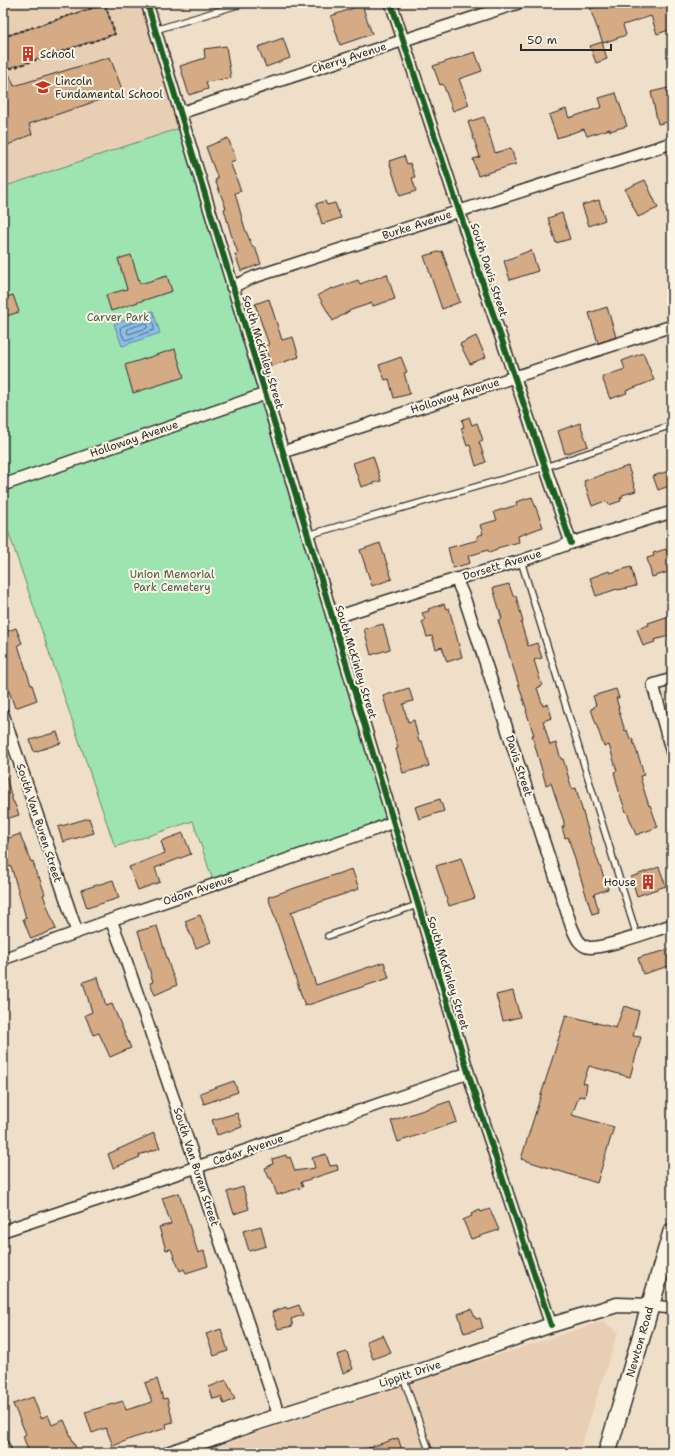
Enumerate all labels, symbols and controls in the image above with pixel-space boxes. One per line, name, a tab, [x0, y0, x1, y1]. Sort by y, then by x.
scale bar	[521, 26, 611, 52]
text: 50 m	[527, 32, 557, 48]
street label: Cherry Avenue	[310, 39, 388, 77]
building icon: School	[19, 45, 37, 63]
place label: School	[40, 47, 75, 62]
place label: Lincoln Fundamental School	[55, 74, 163, 102]
school or university icon: Lincoln Fundamental School	[34, 78, 52, 96]
street label: Burke Avenue	[380, 207, 454, 243]
street label: South Davis Street	[467, 221, 511, 319]
street label: South McKinley Street	[239, 293, 288, 411]
park label: Carver Park	[87, 310, 149, 325]
street label: Holloway Avenue	[409, 375, 501, 417]
street label: Holloway Avenue	[88, 417, 180, 461]
street label: Dorsett Avenue	[461, 546, 543, 584]
park label: Union Memorial Park Cemetery	[130, 567, 215, 595]
street label: South McKinley Street	[332, 603, 381, 721]
street label: Davis Street	[502, 733, 536, 799]
street label: South Van Buren Street	[13, 762, 65, 885]
street label: Odom Avenue	[161, 871, 235, 909]
building icon: House	[639, 873, 657, 891]
place label: House	[604, 875, 636, 890]
street label: South McKinley Street	[424, 914, 473, 1032]
street label: South Van Buren Street	[170, 1106, 222, 1229]
street label: Cedar Avenue	[211, 1131, 285, 1169]
street label: Newton Road	[623, 1305, 657, 1379]
street label: Lippitt Drive	[377, 1357, 443, 1391]

